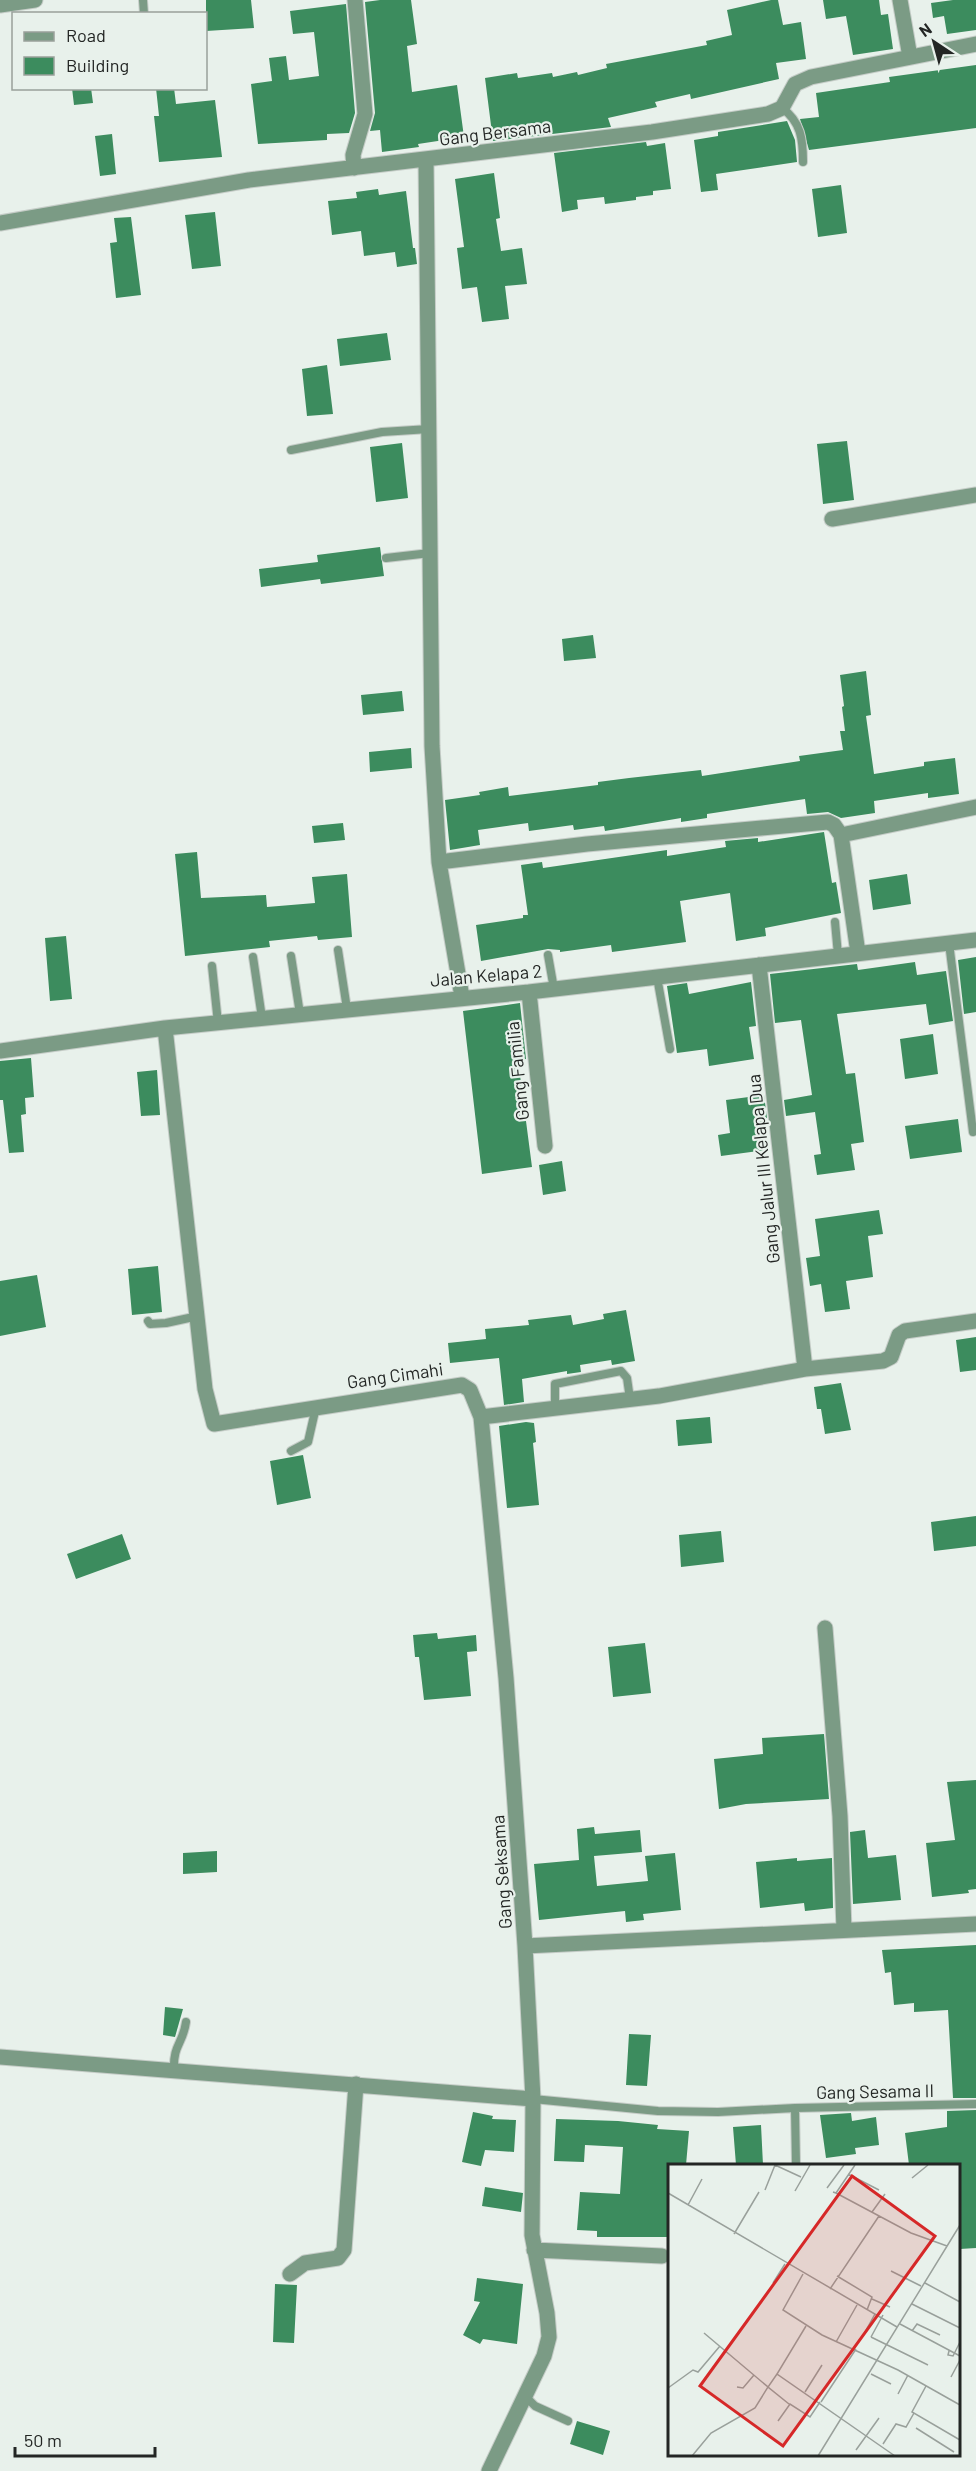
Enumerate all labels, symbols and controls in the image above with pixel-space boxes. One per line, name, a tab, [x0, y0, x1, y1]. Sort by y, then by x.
legend	[12, 12, 207, 90]
north arrow	[904, 12, 964, 72]
text: N	[915, 19, 935, 40]
text: Road	[66, 24, 106, 46]
text: Building	[66, 54, 129, 76]
street label: Gang Bersama	[438, 114, 552, 150]
street label: Jalan Kelapa 2	[429, 959, 543, 991]
street label: Gang Familia	[501, 1020, 533, 1122]
street label: Gang Jalur III Kelapa Dua	[742, 1073, 784, 1265]
street label: Gang Cimahi	[345, 1357, 445, 1393]
street label: Gang Seksama	[486, 1814, 516, 1930]
street label: Gang Sesama II	[816, 2079, 934, 2103]
inset map	[668, 2164, 961, 2456]
scale bar	[15, 2420, 154, 2458]
text: 50 m	[24, 2429, 62, 2451]

